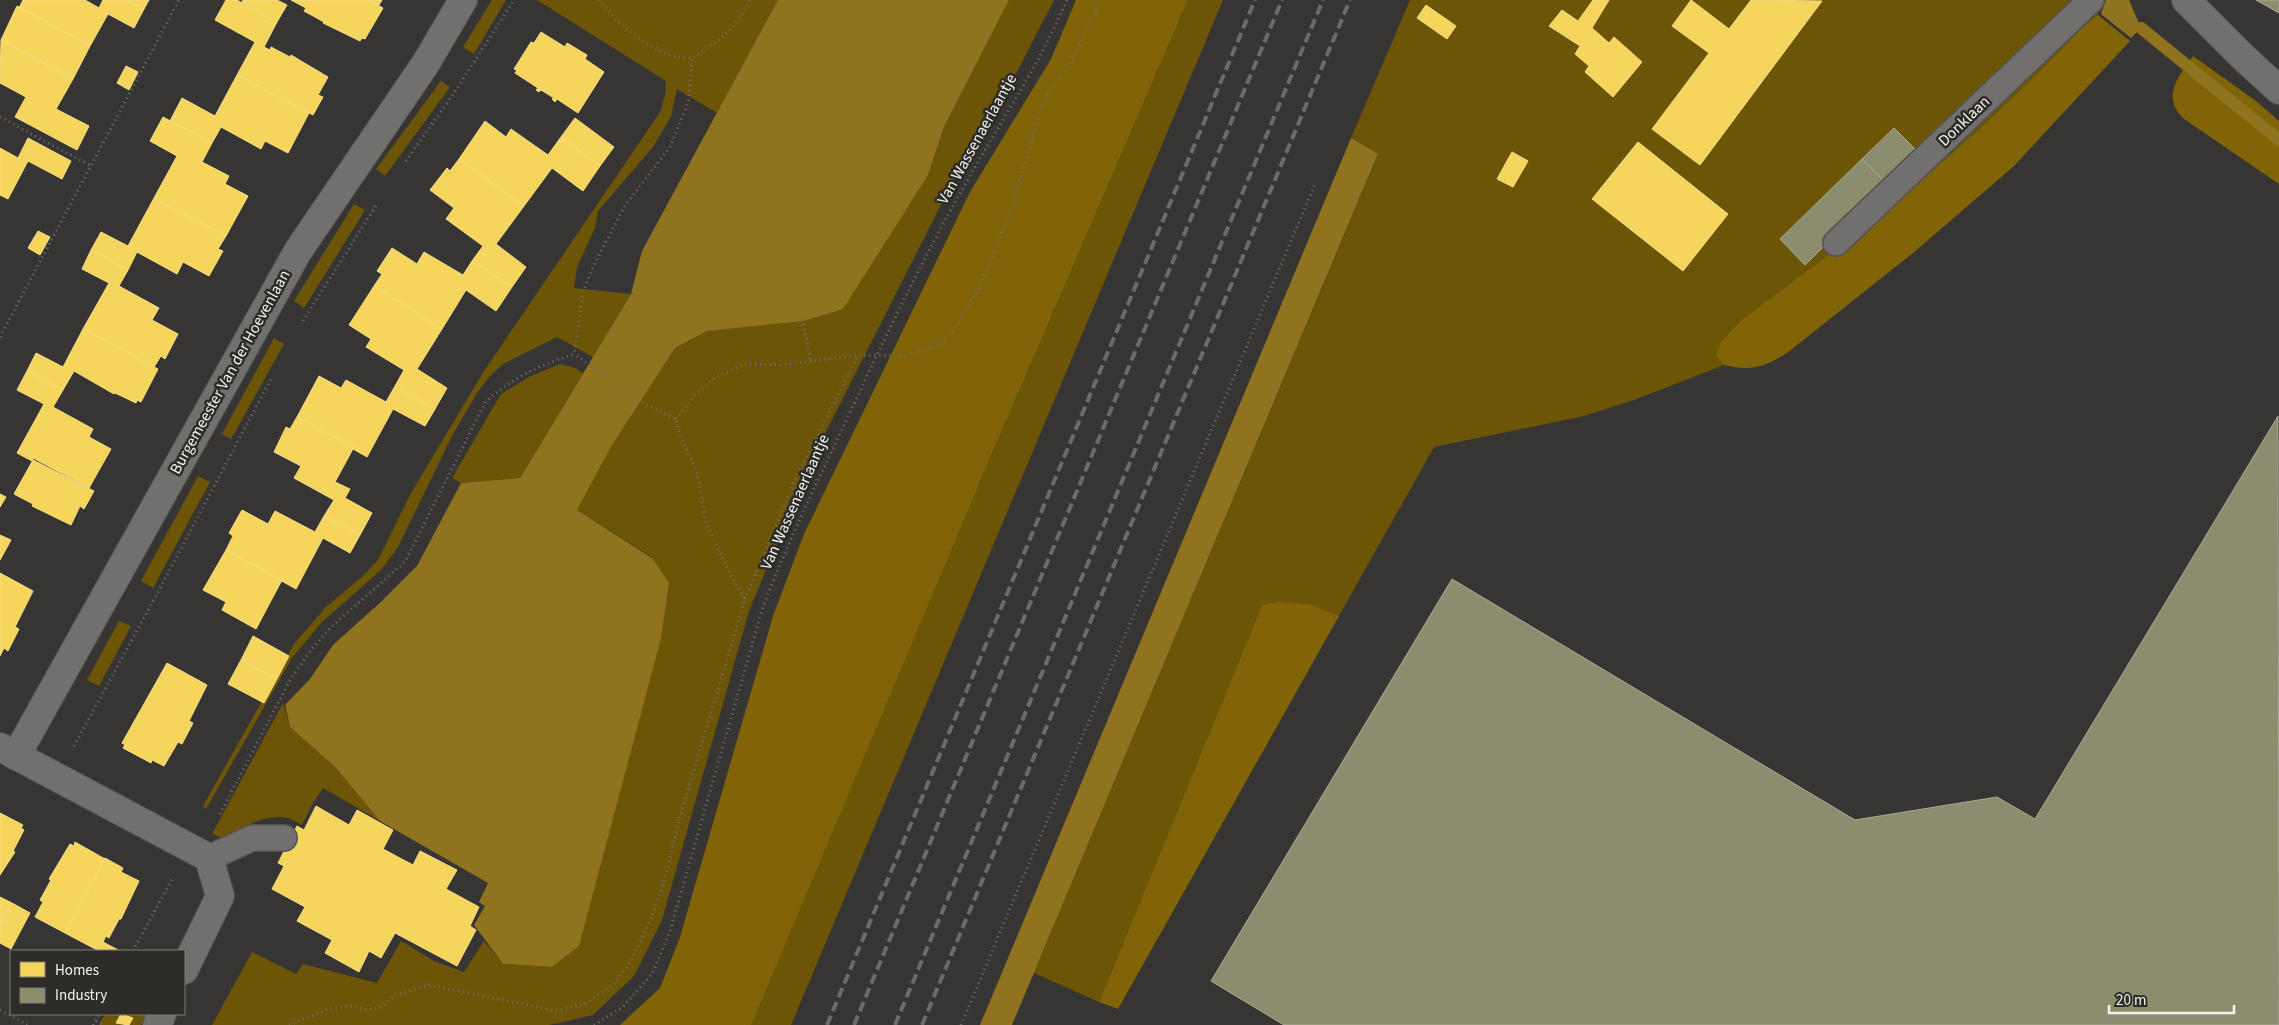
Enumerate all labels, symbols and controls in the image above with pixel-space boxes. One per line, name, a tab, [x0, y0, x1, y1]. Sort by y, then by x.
street label: Van Wassenaerlaantje	[932, 70, 1022, 208]
street label: Donklaan	[1933, 91, 1995, 151]
street label: Burgemeester Van der Hoevenlaan	[165, 266, 295, 478]
street label: Van Wassenaerlaantje	[755, 431, 835, 573]
legend	[10, 950, 185, 1015]
text: Homes	[55, 960, 99, 981]
scale bar	[2109, 982, 2234, 1014]
text: Industry	[55, 985, 107, 1006]
text: 20 m	[2116, 990, 2146, 1011]

